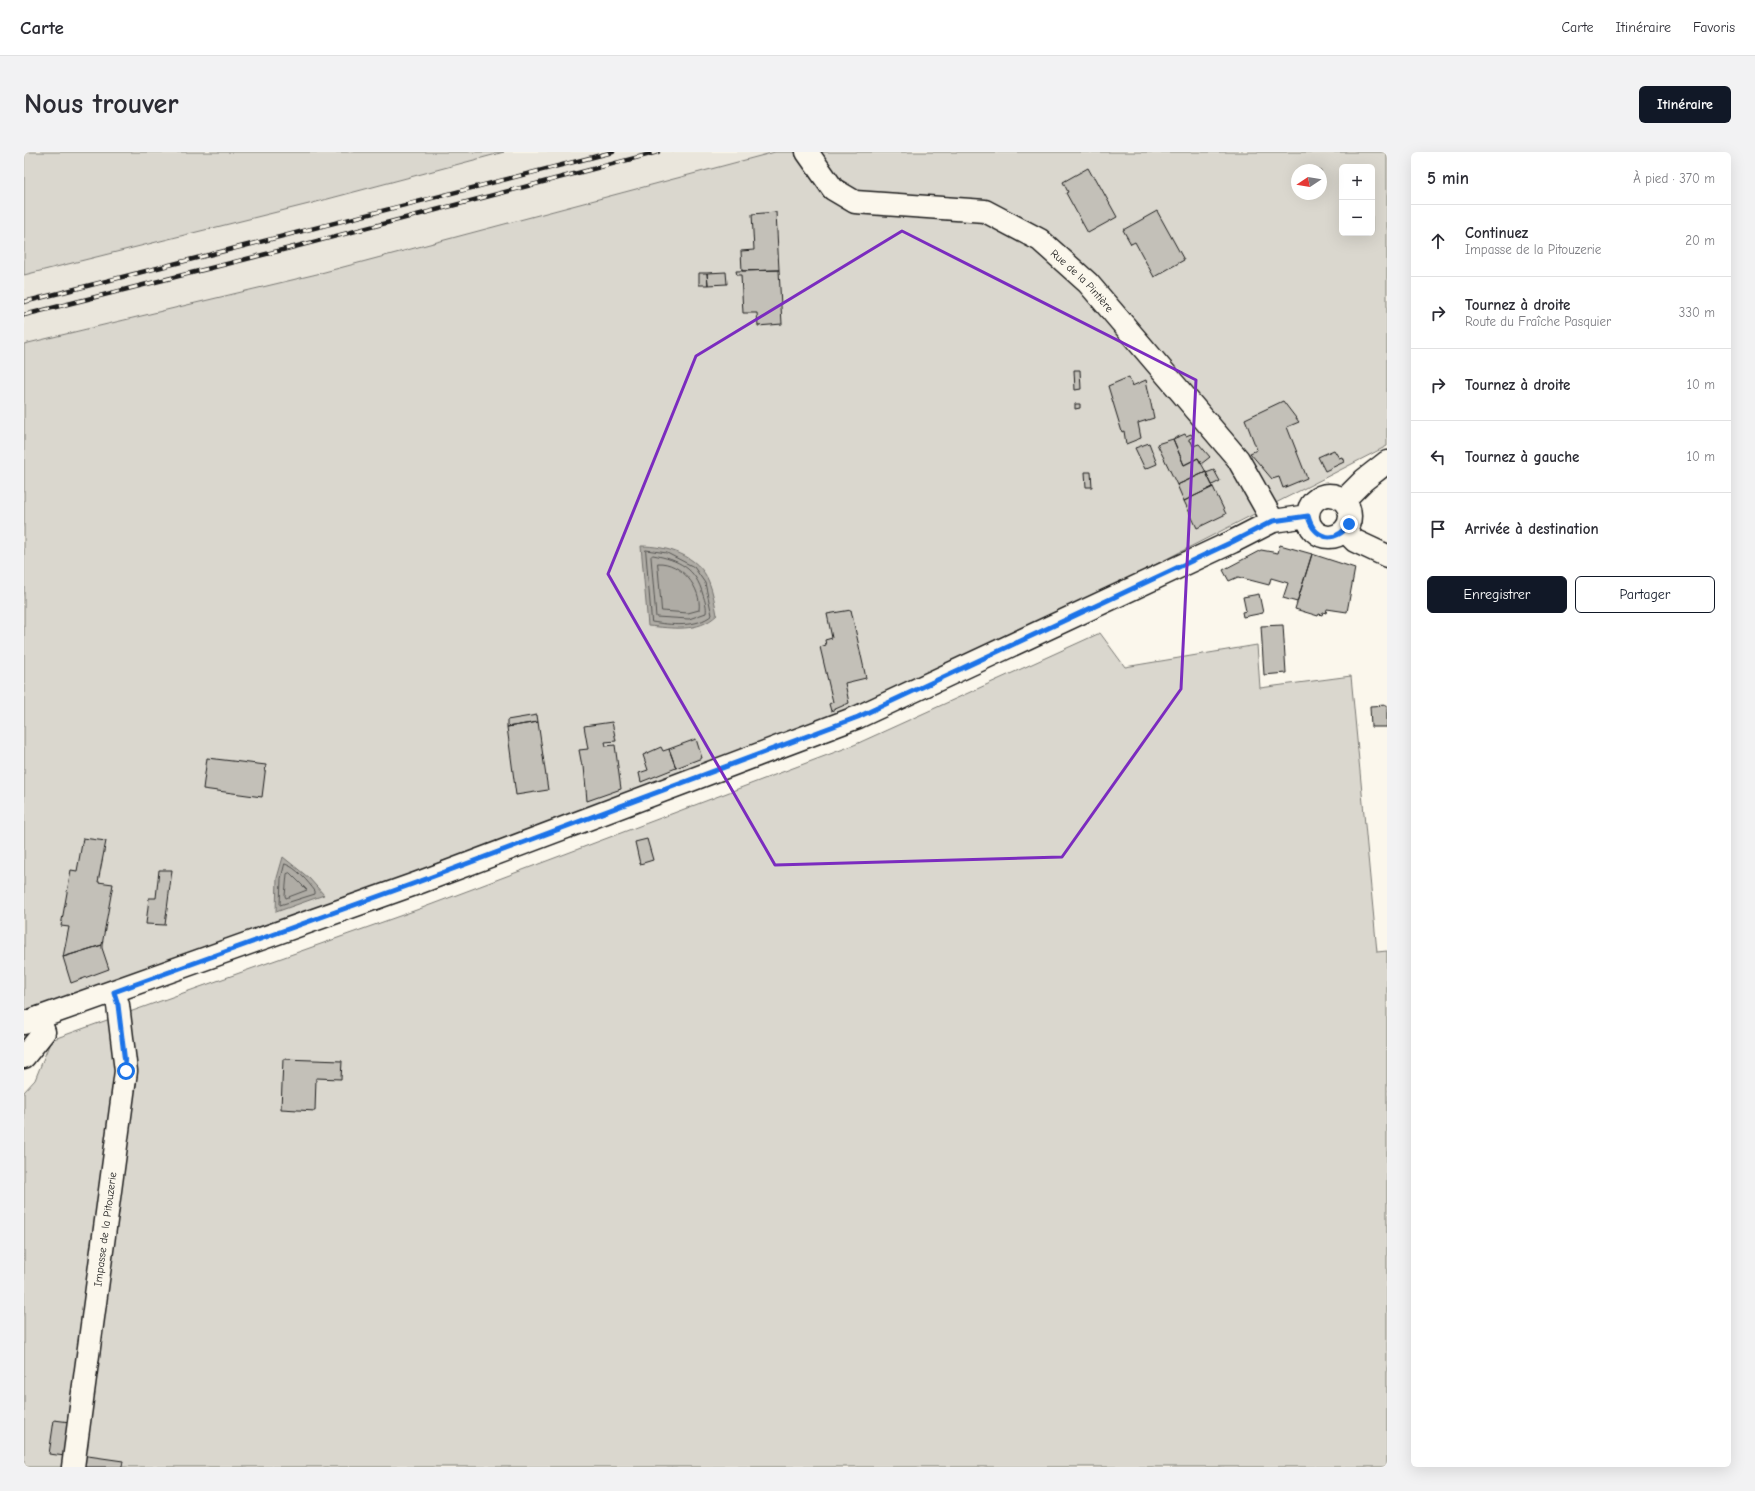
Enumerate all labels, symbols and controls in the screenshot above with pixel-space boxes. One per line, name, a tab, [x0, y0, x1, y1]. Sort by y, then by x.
text: Carte	[20, 17, 64, 39]
text: Carte	[1562, 19, 1594, 36]
text: Itinéraire	[1616, 19, 1671, 36]
text: Favoris	[1693, 19, 1735, 36]
button: Itinéraire	[1639, 86, 1731, 123]
text: Nous trouver	[24, 88, 179, 120]
north arrow	[1291, 164, 1327, 200]
map controls	[1339, 164, 1375, 236]
button: +	[1339, 164, 1375, 200]
text: 5 min	[1427, 169, 1469, 188]
text: À pied · 370 m	[1633, 171, 1715, 186]
button: −	[1339, 200, 1375, 236]
text: Continuez	[1465, 224, 1528, 242]
icon: ahead	[1427, 230, 1449, 252]
text: 20 m	[1685, 233, 1715, 248]
text: Impasse de la Pitouzerie	[1465, 242, 1601, 257]
street label: Rue de la Pintière	[1048, 247, 1116, 315]
text: Tournez à droite	[1465, 296, 1570, 314]
icon: right	[1427, 302, 1449, 324]
text: 330 m	[1679, 305, 1715, 320]
text: Route du Fraîche Pasquier	[1465, 314, 1611, 329]
icon: right	[1427, 374, 1449, 396]
text: Tournez à droite	[1465, 376, 1570, 394]
text: 10 m	[1687, 377, 1715, 392]
icon: left	[1427, 446, 1449, 468]
text: Tournez à gauche	[1465, 448, 1579, 466]
text: 10 m	[1687, 449, 1715, 464]
route end	[1340, 515, 1358, 533]
icon: arrive	[1427, 518, 1449, 540]
text: Arrivée à destination	[1465, 520, 1599, 538]
button: Enregistrer	[1427, 576, 1567, 613]
button: Partager	[1575, 576, 1715, 613]
route start	[117, 1062, 135, 1080]
street label: Impasse de la Pitouzerie	[91, 1171, 120, 1287]

